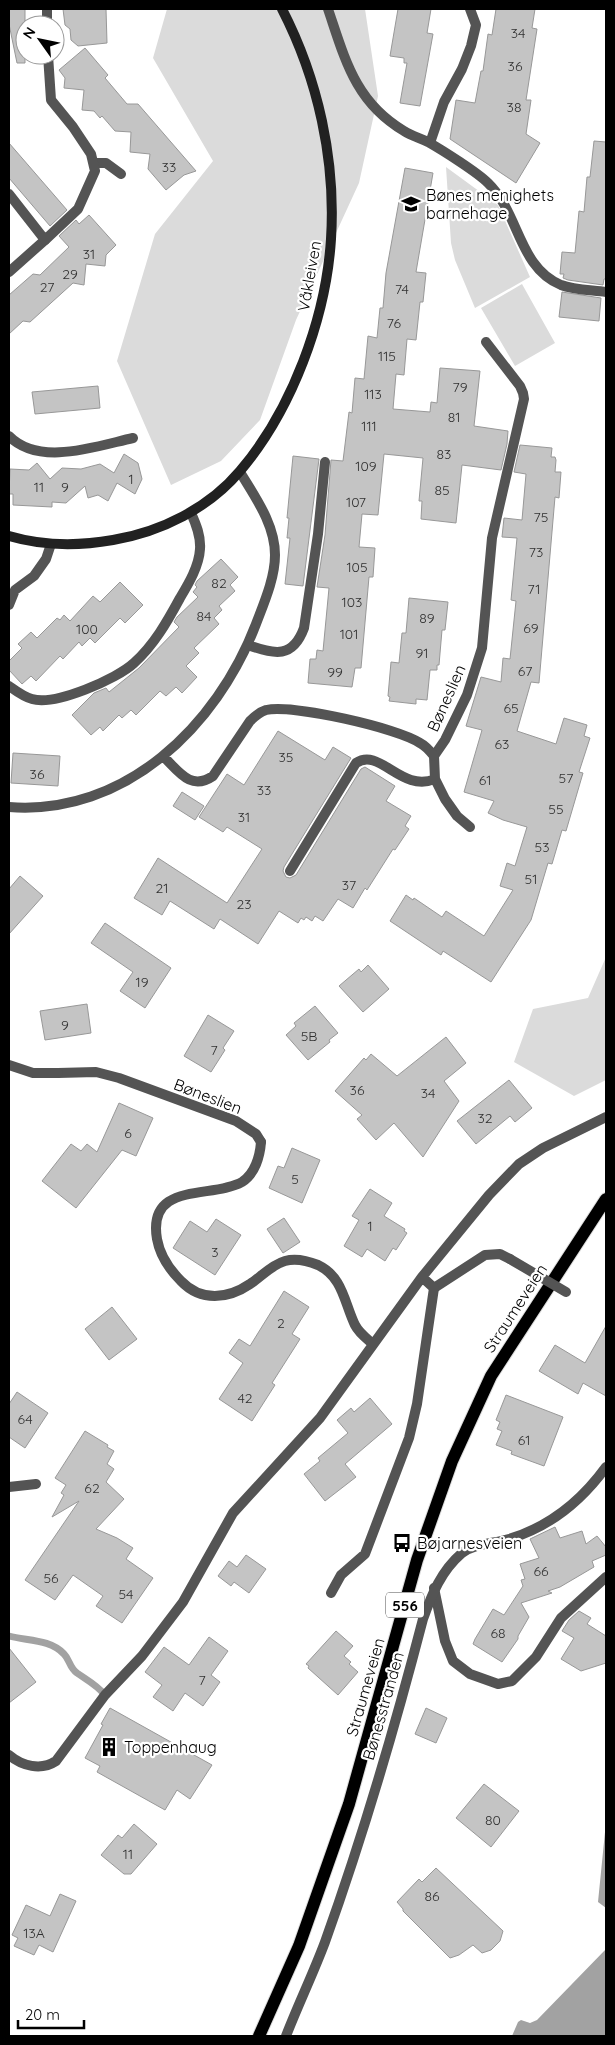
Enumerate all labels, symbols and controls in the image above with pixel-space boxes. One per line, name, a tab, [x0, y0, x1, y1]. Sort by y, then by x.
north arrow	[15, 15, 65, 65]
text: N	[19, 24, 39, 42]
house number: 34	[511, 24, 525, 42]
house number: 36	[508, 57, 523, 75]
house number: 38	[507, 98, 521, 116]
house number: 33	[162, 158, 176, 176]
place label: Bønes menighets barnehage	[426, 185, 554, 223]
school or university icon: Bønes menighets barnehage	[400, 193, 422, 215]
street label: Våkleiven	[293, 239, 325, 313]
house number: 31	[83, 245, 95, 263]
house number: 29	[62, 265, 78, 283]
house number: 27	[40, 278, 54, 296]
house number: 74	[395, 280, 409, 298]
house number: 76	[387, 314, 402, 332]
house number: 115	[378, 347, 396, 365]
house number: 79	[453, 378, 468, 396]
house number: 113	[364, 385, 382, 403]
house number: 81	[448, 408, 460, 426]
house number: 111	[361, 417, 377, 435]
house number: 83	[437, 445, 451, 463]
house number: 109	[355, 457, 377, 475]
house number: 1	[128, 470, 134, 488]
house number: 11	[34, 478, 44, 496]
house number: 9	[61, 478, 69, 496]
house number: 85	[434, 481, 450, 499]
house number: 107	[346, 493, 366, 511]
house number: 75	[534, 508, 548, 526]
house number: 73	[529, 543, 543, 561]
house number: 105	[346, 558, 368, 576]
house number: 82	[211, 574, 227, 592]
house number: 71	[527, 580, 541, 598]
house number: 103	[342, 593, 362, 611]
house number: 84	[197, 607, 211, 625]
house number: 89	[419, 609, 435, 627]
house number: 69	[523, 619, 539, 637]
house number: 100	[76, 620, 98, 638]
house number: 101	[340, 625, 358, 643]
house number: 91	[415, 644, 429, 662]
street label: Bøneslien	[422, 661, 470, 735]
house number: 67	[518, 662, 532, 680]
house number: 99	[327, 663, 343, 681]
house number: 65	[503, 699, 519, 717]
house number: 63	[495, 735, 509, 753]
house number: 35	[279, 748, 293, 766]
house number: 36	[30, 765, 45, 783]
house number: 57	[559, 769, 573, 787]
house number: 61	[479, 771, 491, 789]
house number: 33	[257, 781, 271, 799]
house number: 55	[548, 800, 564, 818]
house number: 31	[238, 808, 250, 826]
house number: 53	[535, 838, 549, 856]
house number: 51	[525, 870, 537, 888]
house number: 37	[342, 876, 356, 894]
house number: 21	[156, 879, 168, 897]
house number: 23	[236, 895, 252, 913]
house number: 19	[136, 973, 149, 991]
house number: 9	[61, 1016, 69, 1034]
house number: 5B	[301, 1027, 317, 1045]
house number: 7	[210, 1041, 218, 1059]
street label: Bøneslien	[171, 1074, 245, 1118]
house number: 36	[350, 1081, 365, 1099]
house number: 34	[421, 1084, 435, 1102]
house number: 32	[477, 1109, 493, 1127]
house number: 6	[124, 1124, 132, 1142]
house number: 5	[291, 1170, 299, 1188]
house number: 1	[367, 1217, 373, 1235]
house number: 3	[211, 1243, 219, 1261]
street label: Straumeveien	[479, 1260, 551, 1356]
house number: 2	[277, 1314, 285, 1332]
house number: 42	[237, 1389, 253, 1407]
house number: 64	[17, 1410, 33, 1428]
house number: 61	[518, 1431, 530, 1449]
house number: 62	[84, 1479, 100, 1497]
bus stop icon: Bøjarnesveien	[391, 1532, 413, 1554]
place label: Bøjarnesveien	[417, 1533, 522, 1553]
house number: 66	[533, 1562, 549, 1580]
house number: 56	[43, 1569, 59, 1587]
house number: 54	[118, 1585, 134, 1603]
road number: 556	[386, 1592, 424, 1618]
house number: 68	[490, 1624, 506, 1642]
street label: Straumeveien	[341, 1635, 389, 1739]
street label: Bønesstranden	[358, 1650, 408, 1762]
house number: 7	[198, 1671, 206, 1689]
building icon: Toppenhaug	[98, 1736, 120, 1758]
place label: Toppenhaug	[124, 1737, 217, 1757]
house number: 80	[485, 1811, 501, 1829]
house number: 11	[123, 1845, 133, 1863]
house number: 86	[424, 1887, 440, 1905]
house number: 13A	[23, 1924, 45, 1942]
scale bar	[18, 1998, 84, 2030]
text: 20 m	[25, 2005, 60, 2024]

